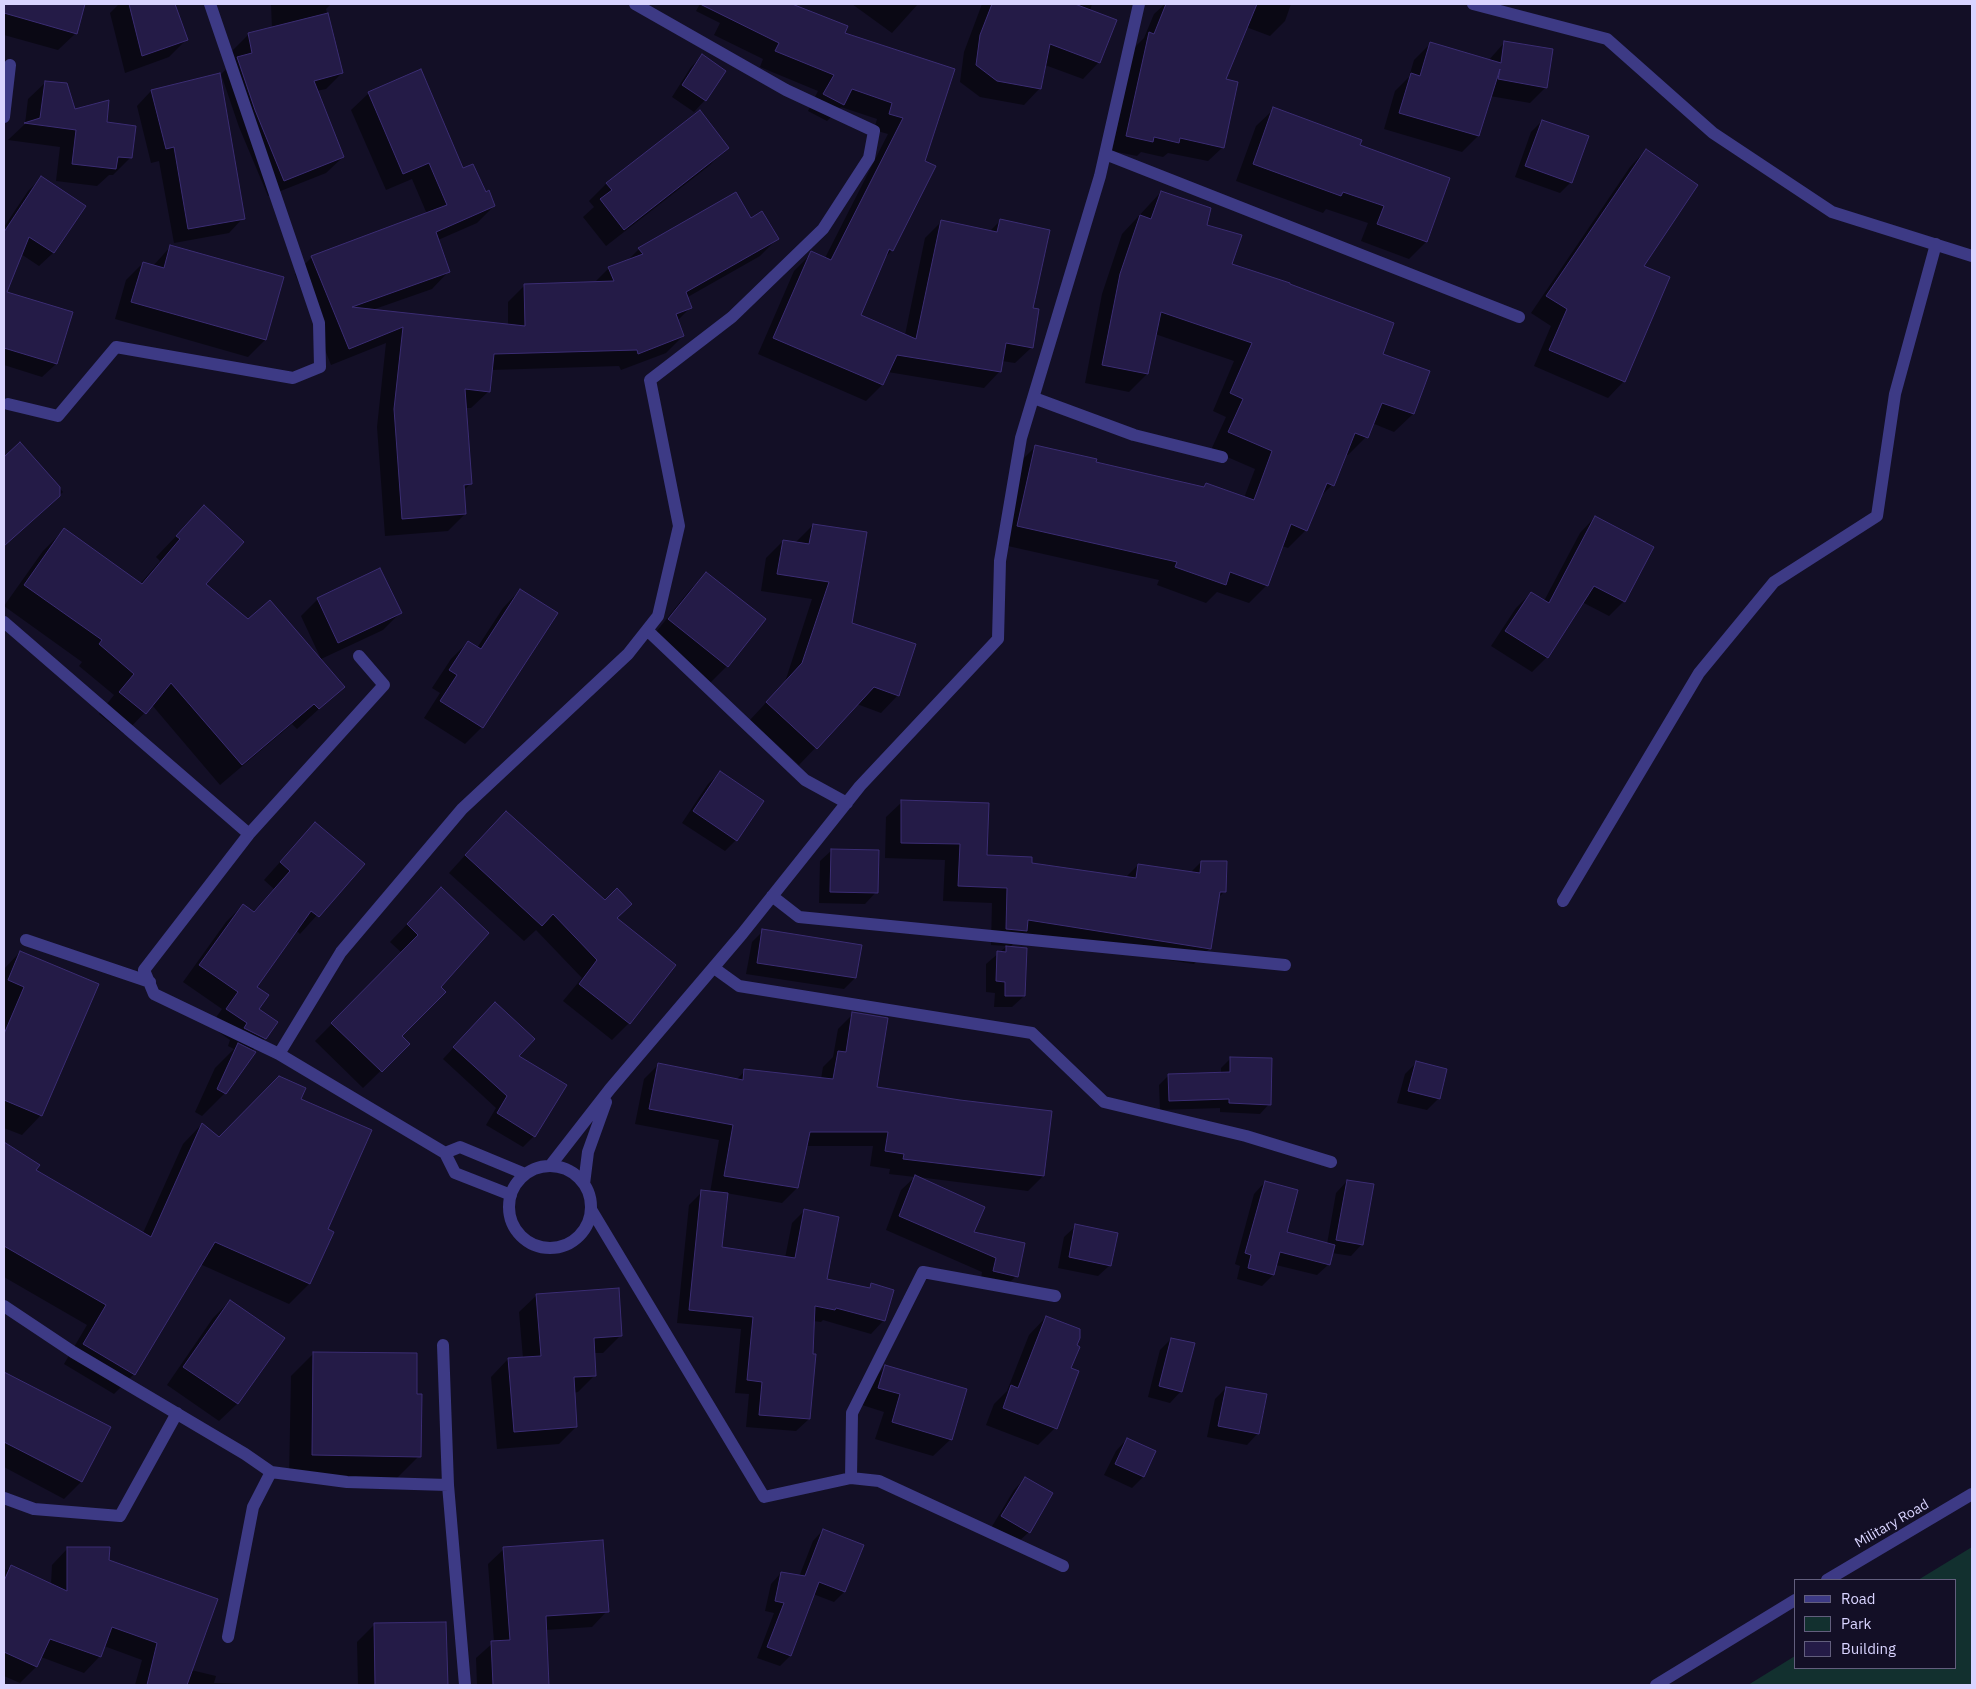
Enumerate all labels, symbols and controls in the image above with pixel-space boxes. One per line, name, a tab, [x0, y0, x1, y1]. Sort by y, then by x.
street label: Military Road	[1852, 1496, 1932, 1552]
legend	[1794, 1579, 1956, 1669]
text: Road	[1841, 1589, 1876, 1608]
text: Park	[1841, 1614, 1871, 1633]
text: Building	[1841, 1639, 1896, 1658]

